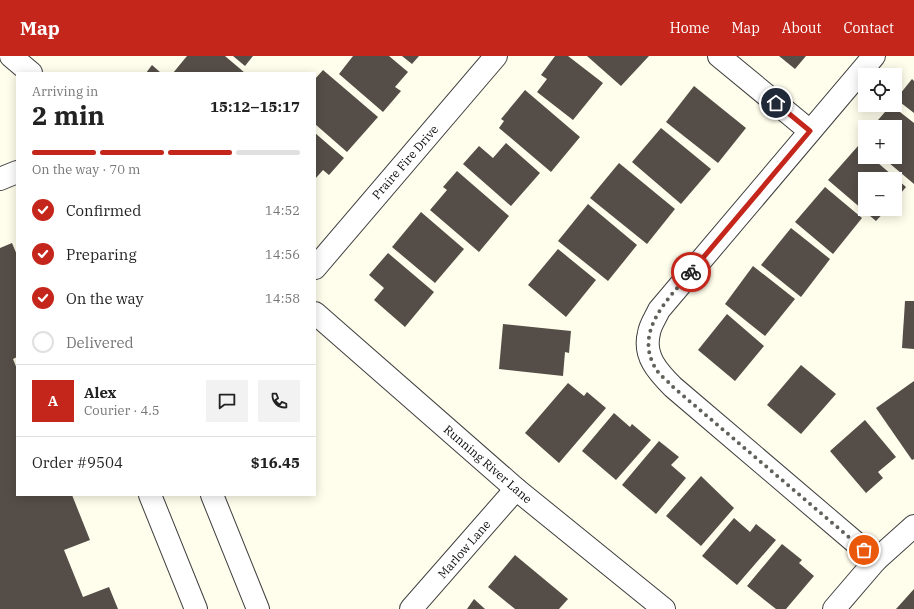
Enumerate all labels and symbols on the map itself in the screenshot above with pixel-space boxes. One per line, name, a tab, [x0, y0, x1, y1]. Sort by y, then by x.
pin	[759, 86, 793, 120]
street label: Praire Fire Drive	[369, 122, 441, 202]
courier	[671, 252, 711, 292]
street label: Running River Lane	[441, 422, 535, 506]
street label: Marlow Lane	[435, 517, 493, 581]
pin	[847, 533, 881, 567]

